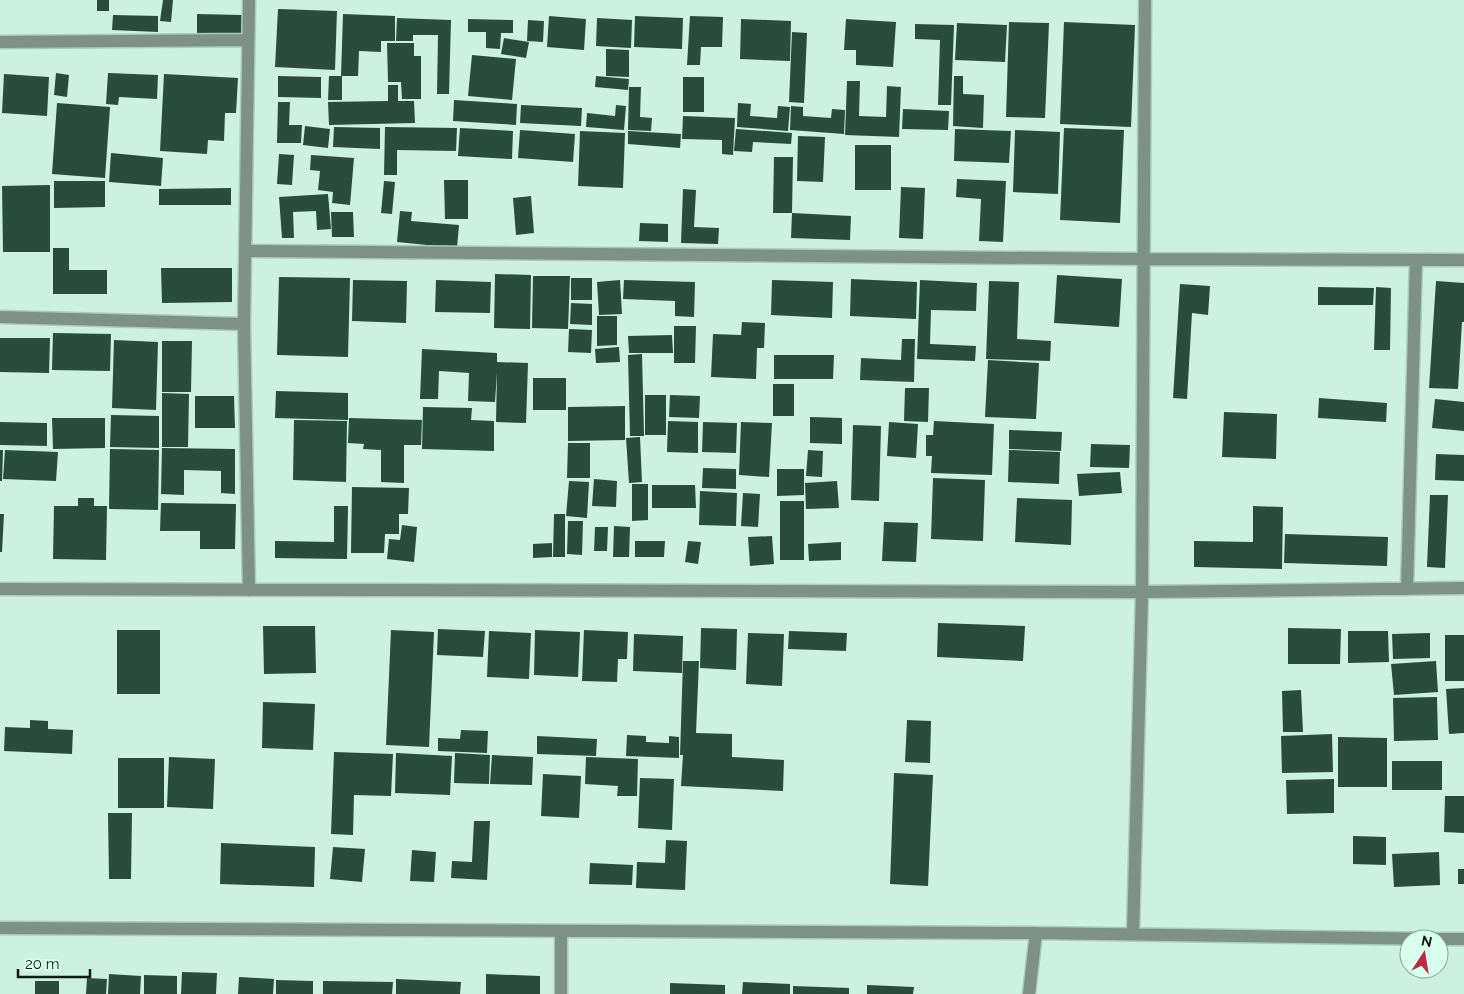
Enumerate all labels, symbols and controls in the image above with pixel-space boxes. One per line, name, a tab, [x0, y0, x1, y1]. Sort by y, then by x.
north arrow	[1399, 929, 1449, 979]
text: N	[1420, 932, 1434, 950]
scale bar	[18, 946, 90, 978]
text: 20 m	[25, 955, 60, 973]

